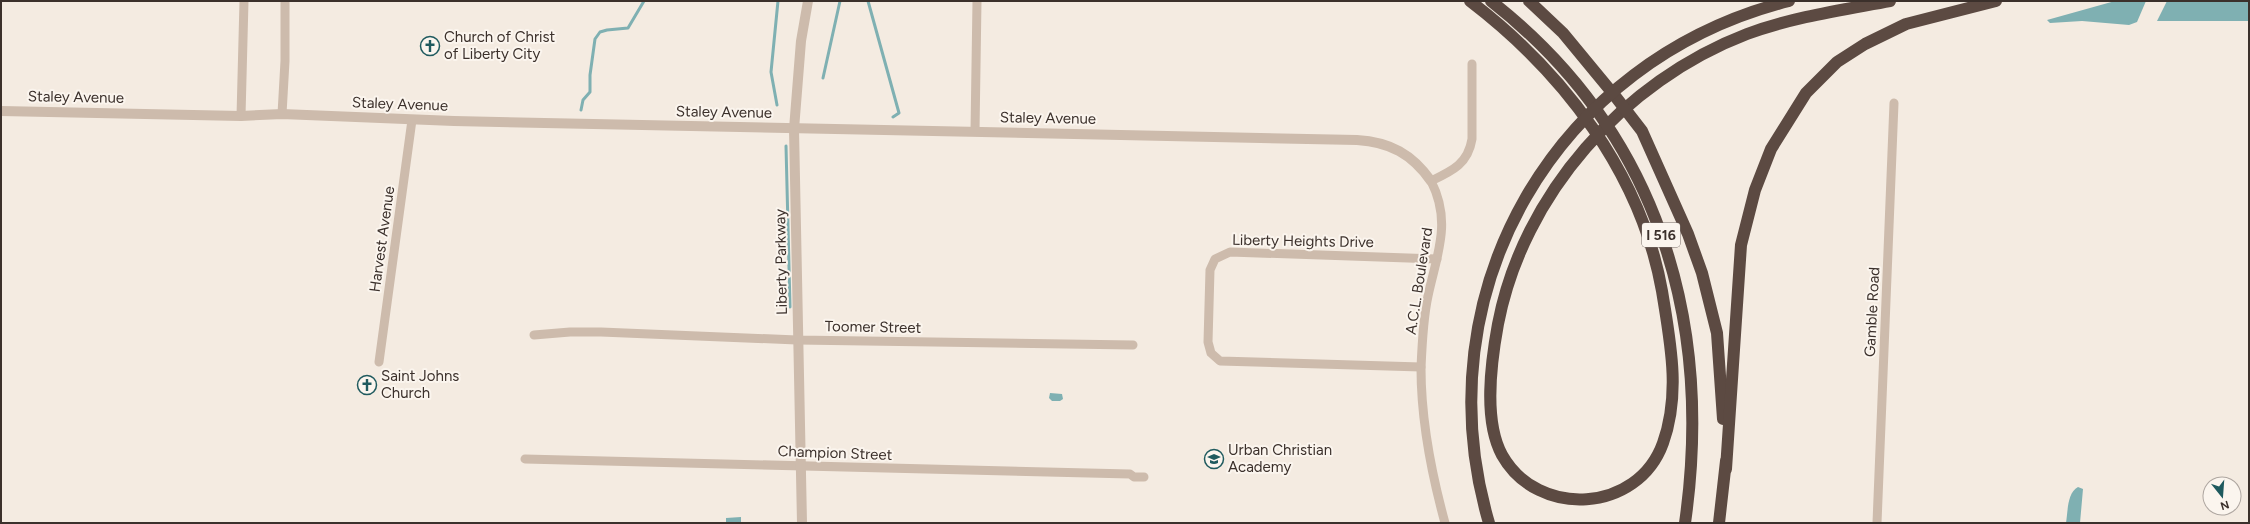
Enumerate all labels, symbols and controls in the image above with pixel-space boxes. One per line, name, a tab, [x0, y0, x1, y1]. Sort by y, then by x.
place label: Church of Christ of Liberty City	[444, 28, 555, 63]
church icon: Church of Christ of Liberty City	[419, 35, 441, 57]
street label: Staley Avenue	[28, 87, 124, 107]
street label: Staley Avenue	[352, 93, 448, 115]
street label: Staley Avenue	[676, 102, 772, 122]
street label: Staley Avenue	[1000, 108, 1096, 128]
street label: Harvest Avenue	[366, 185, 398, 293]
street label: Liberty Parkway	[771, 209, 791, 315]
road number: I 516	[1642, 223, 1680, 247]
street label: A.C.L. Boulevard	[1402, 226, 1436, 336]
street label: Liberty Heights Drive	[1232, 231, 1374, 251]
street label: Gamble Road	[1861, 266, 1883, 358]
street label: Toomer Street	[825, 317, 922, 337]
place label: Saint Johns Church	[381, 367, 459, 402]
church icon: Saint Johns Church	[356, 374, 378, 396]
place label: Urban Christian Academy	[1228, 441, 1332, 476]
street label: Champion Street	[777, 442, 893, 464]
school or university icon: Urban Christian Academy	[1203, 448, 1225, 470]
north arrow	[2202, 476, 2242, 516]
text: N	[2219, 498, 2231, 513]

